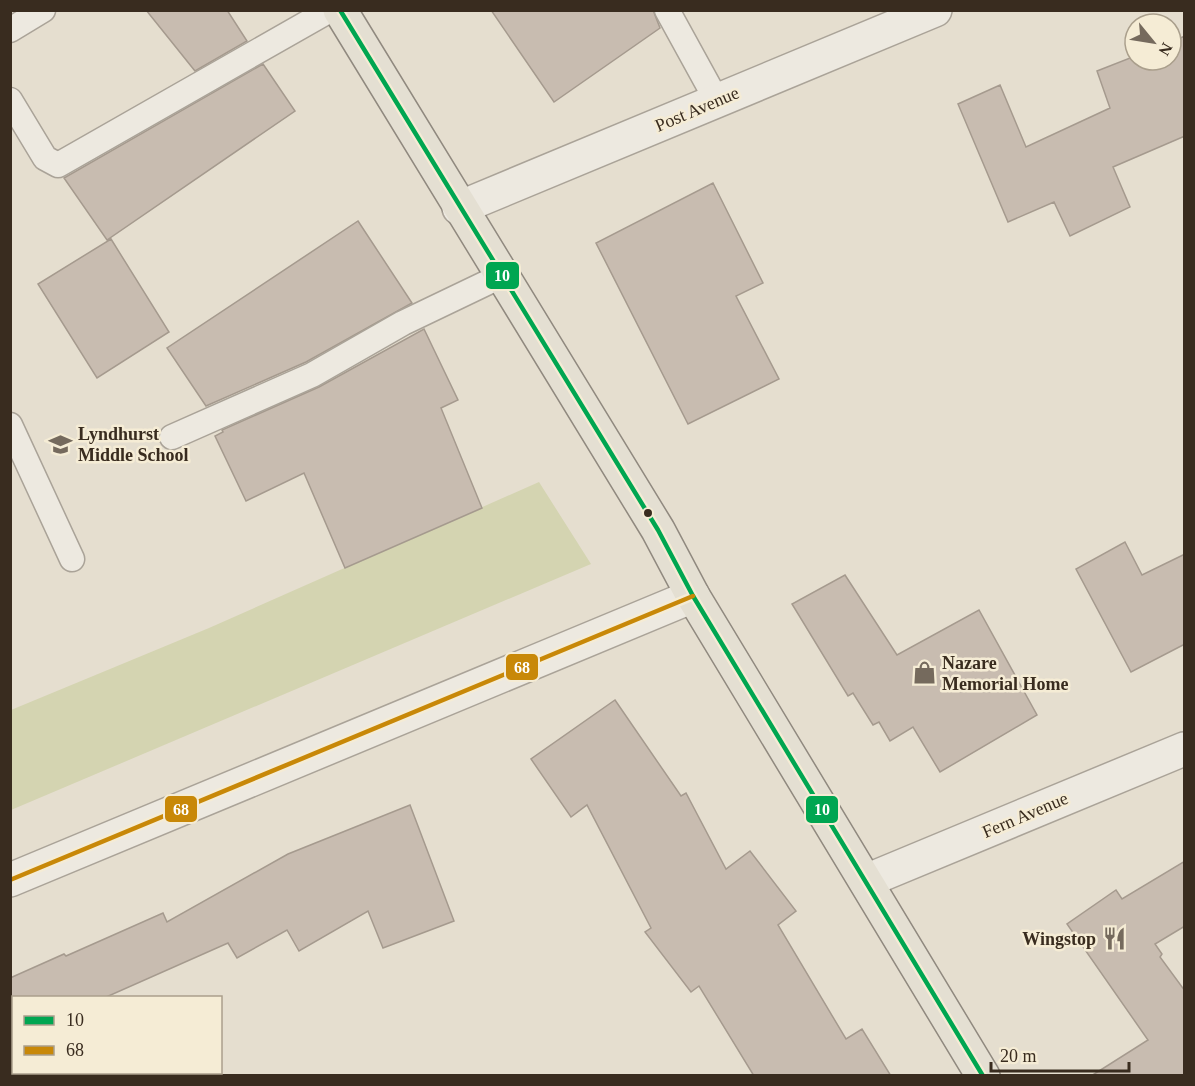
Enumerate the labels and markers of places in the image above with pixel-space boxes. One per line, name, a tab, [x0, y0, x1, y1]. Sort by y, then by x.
place label: Lyndhurst Middle School	[78, 424, 189, 465]
school or university icon: Lyndhurst Middle School	[47, 431, 73, 457]
unlabelled marker	[642, 507, 654, 519]
place label: Nazare Memorial Home	[942, 653, 1068, 694]
shop icon: Nazare Memorial Home	[911, 660, 937, 686]
restaurant icon: Wingstop	[1101, 926, 1127, 952]
place label: Wingstop	[1022, 929, 1096, 949]

